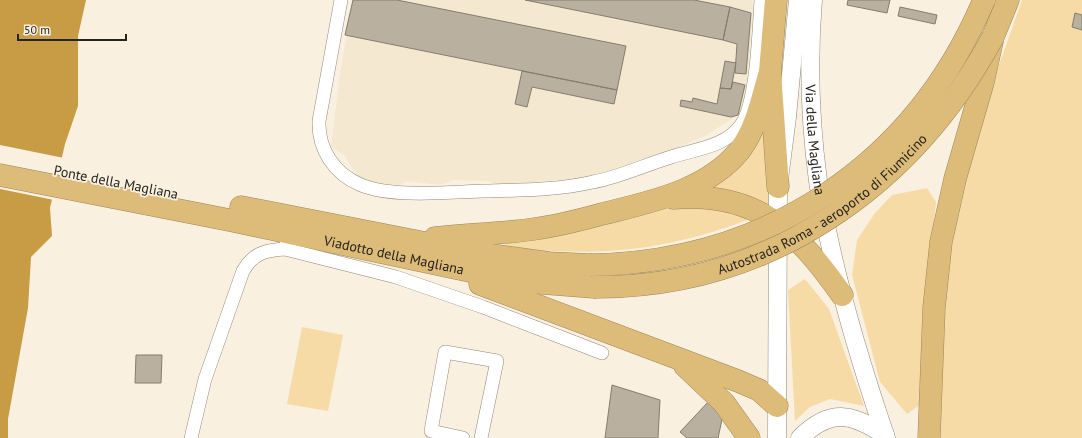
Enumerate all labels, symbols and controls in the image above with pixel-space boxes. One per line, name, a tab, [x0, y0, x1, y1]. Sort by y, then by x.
scale bar	[18, 16, 126, 42]
text: 50 m	[24, 22, 50, 37]
street label: Via della Magliana	[801, 83, 829, 196]
street label: Autostrada Roma - aeroporto di Fiumicino	[715, 130, 931, 278]
street label: Ponte della Magliana	[52, 161, 180, 203]
street label: Viadotto della Magliana	[321, 231, 466, 279]

